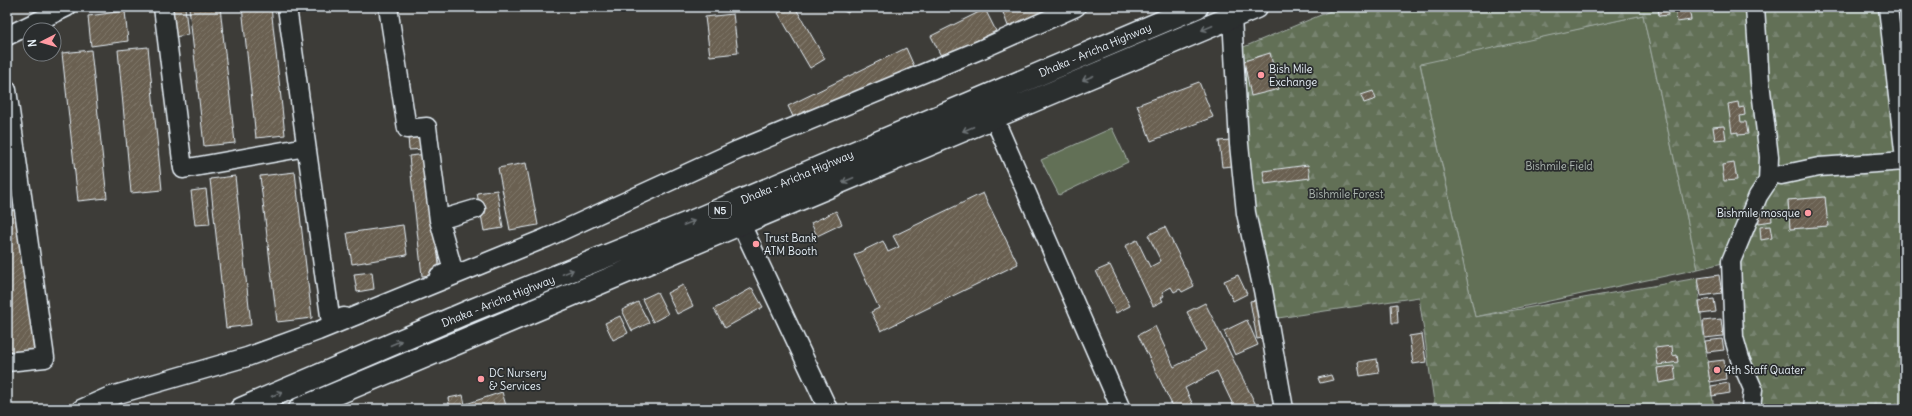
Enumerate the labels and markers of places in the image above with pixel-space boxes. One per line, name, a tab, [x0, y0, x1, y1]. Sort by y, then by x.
place label: Bish Mile Exchange	[1269, 62, 1317, 89]
marker: Bish Mile Exchange	[1256, 70, 1266, 80]
place label: Bishmile mosque	[1717, 206, 1800, 220]
marker: Bishmile mosque	[1803, 208, 1813, 218]
place label: Trust Bank ATM Booth	[764, 231, 817, 258]
marker: Trust Bank ATM Booth	[751, 239, 761, 249]
place label: 4th Staff Quater	[1725, 363, 1805, 377]
marker: 4th Staff Quater	[1712, 365, 1722, 375]
place label: DC Nursery & Services	[489, 366, 547, 393]
marker: DC Nursery & Services	[476, 374, 486, 384]

